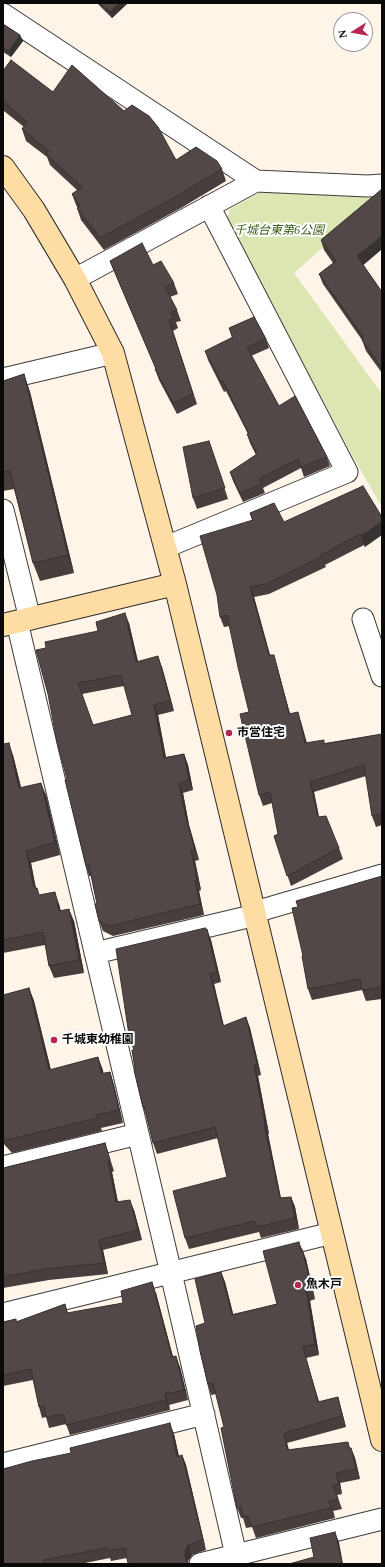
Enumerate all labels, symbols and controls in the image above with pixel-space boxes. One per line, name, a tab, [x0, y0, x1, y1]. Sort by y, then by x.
north arrow	[333, 12, 373, 52]
text: N	[336, 29, 349, 39]
park label: 千城台東第6公園	[234, 224, 324, 238]
place label: 市営住宅	[237, 726, 285, 740]
marker: 市営住宅	[224, 728, 234, 738]
place label: 千城東幼稚園	[62, 1033, 134, 1047]
marker: 千城東幼稚園	[49, 1035, 59, 1045]
place label: 魚木戸	[306, 1278, 342, 1292]
marker: 魚木戸	[293, 1280, 303, 1290]

